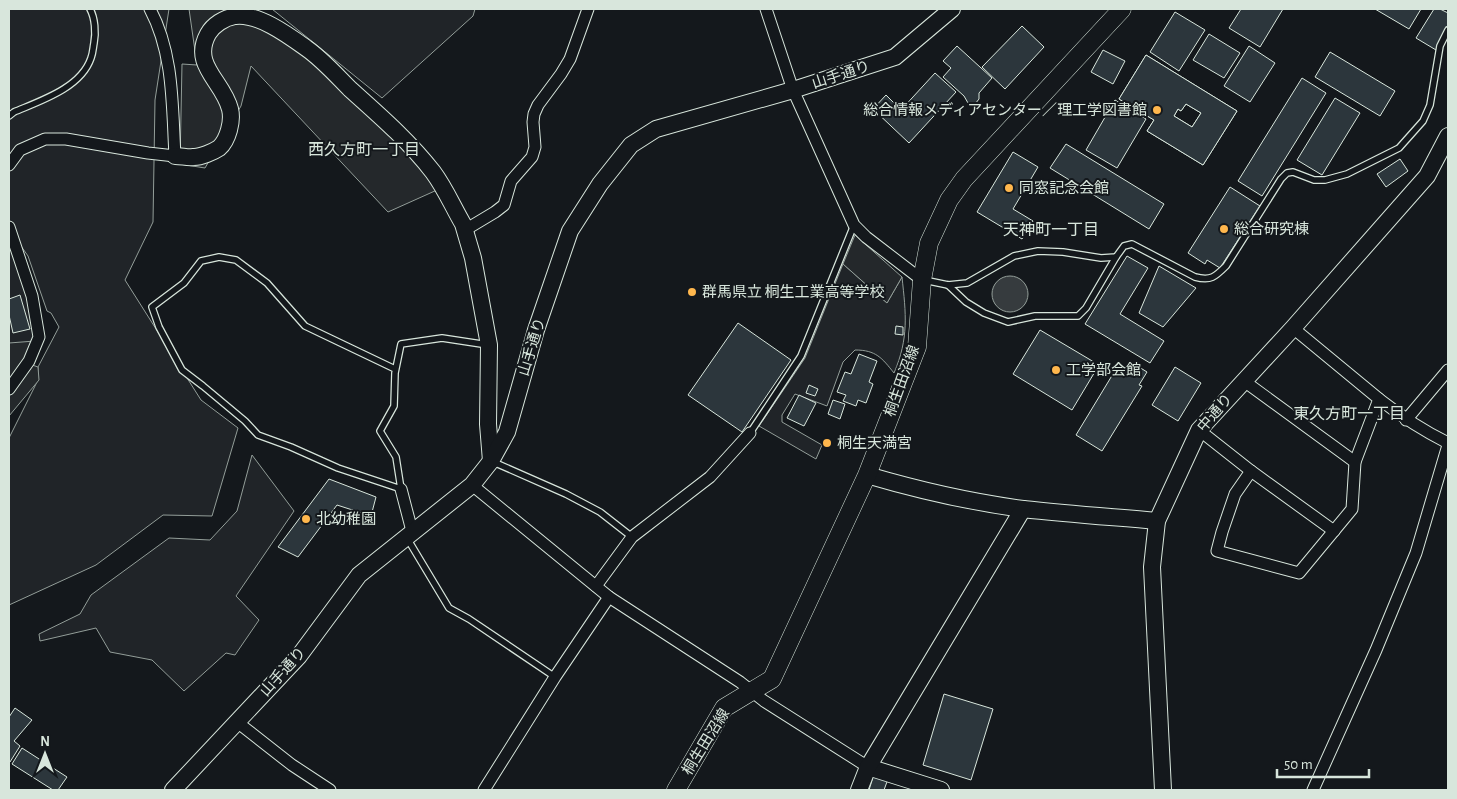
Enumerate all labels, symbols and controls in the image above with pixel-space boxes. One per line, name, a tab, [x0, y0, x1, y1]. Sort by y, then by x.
street label: 山手通り	[810, 58, 872, 91]
place label: 総合情報メディアセンター／理工学図書館	[863, 102, 1147, 118]
marker: 総合情報メディアセンター／理工学図書館	[1151, 104, 1163, 116]
district label: 西久方町一丁目	[308, 141, 420, 158]
place label: 同窓記念会館	[1019, 180, 1109, 196]
marker: 同窓記念会館	[1003, 182, 1015, 194]
place label: 総合研究棟	[1234, 220, 1309, 237]
district label: 天神町一丁目	[1003, 222, 1099, 238]
marker: 総合研究棟	[1218, 223, 1230, 235]
place label: 群馬県立 桐生工業高等学校	[702, 284, 884, 300]
marker: 群馬県立 桐生工業高等学校	[686, 286, 698, 298]
street label: 山手通り	[515, 316, 548, 378]
street label: 桐生田沼線	[881, 343, 922, 419]
place label: 工学部会館	[1066, 362, 1141, 378]
marker: 工学部会館	[1050, 364, 1062, 376]
street label: 中通り	[1194, 390, 1235, 435]
district label: 東久方町一丁目	[1293, 405, 1405, 422]
place label: 桐生天満宮	[837, 435, 912, 451]
marker: 桐生天満宮	[821, 437, 833, 449]
place label: 北幼稚園	[316, 510, 376, 527]
marker: 北幼稚園	[300, 513, 312, 525]
street label: 山手通り	[257, 644, 309, 699]
street label: 桐生田沼線	[679, 706, 732, 778]
north arrow	[20, 729, 70, 779]
text: N	[40, 735, 50, 749]
scale bar	[1277, 746, 1370, 778]
text: 50 m	[1284, 757, 1313, 772]

